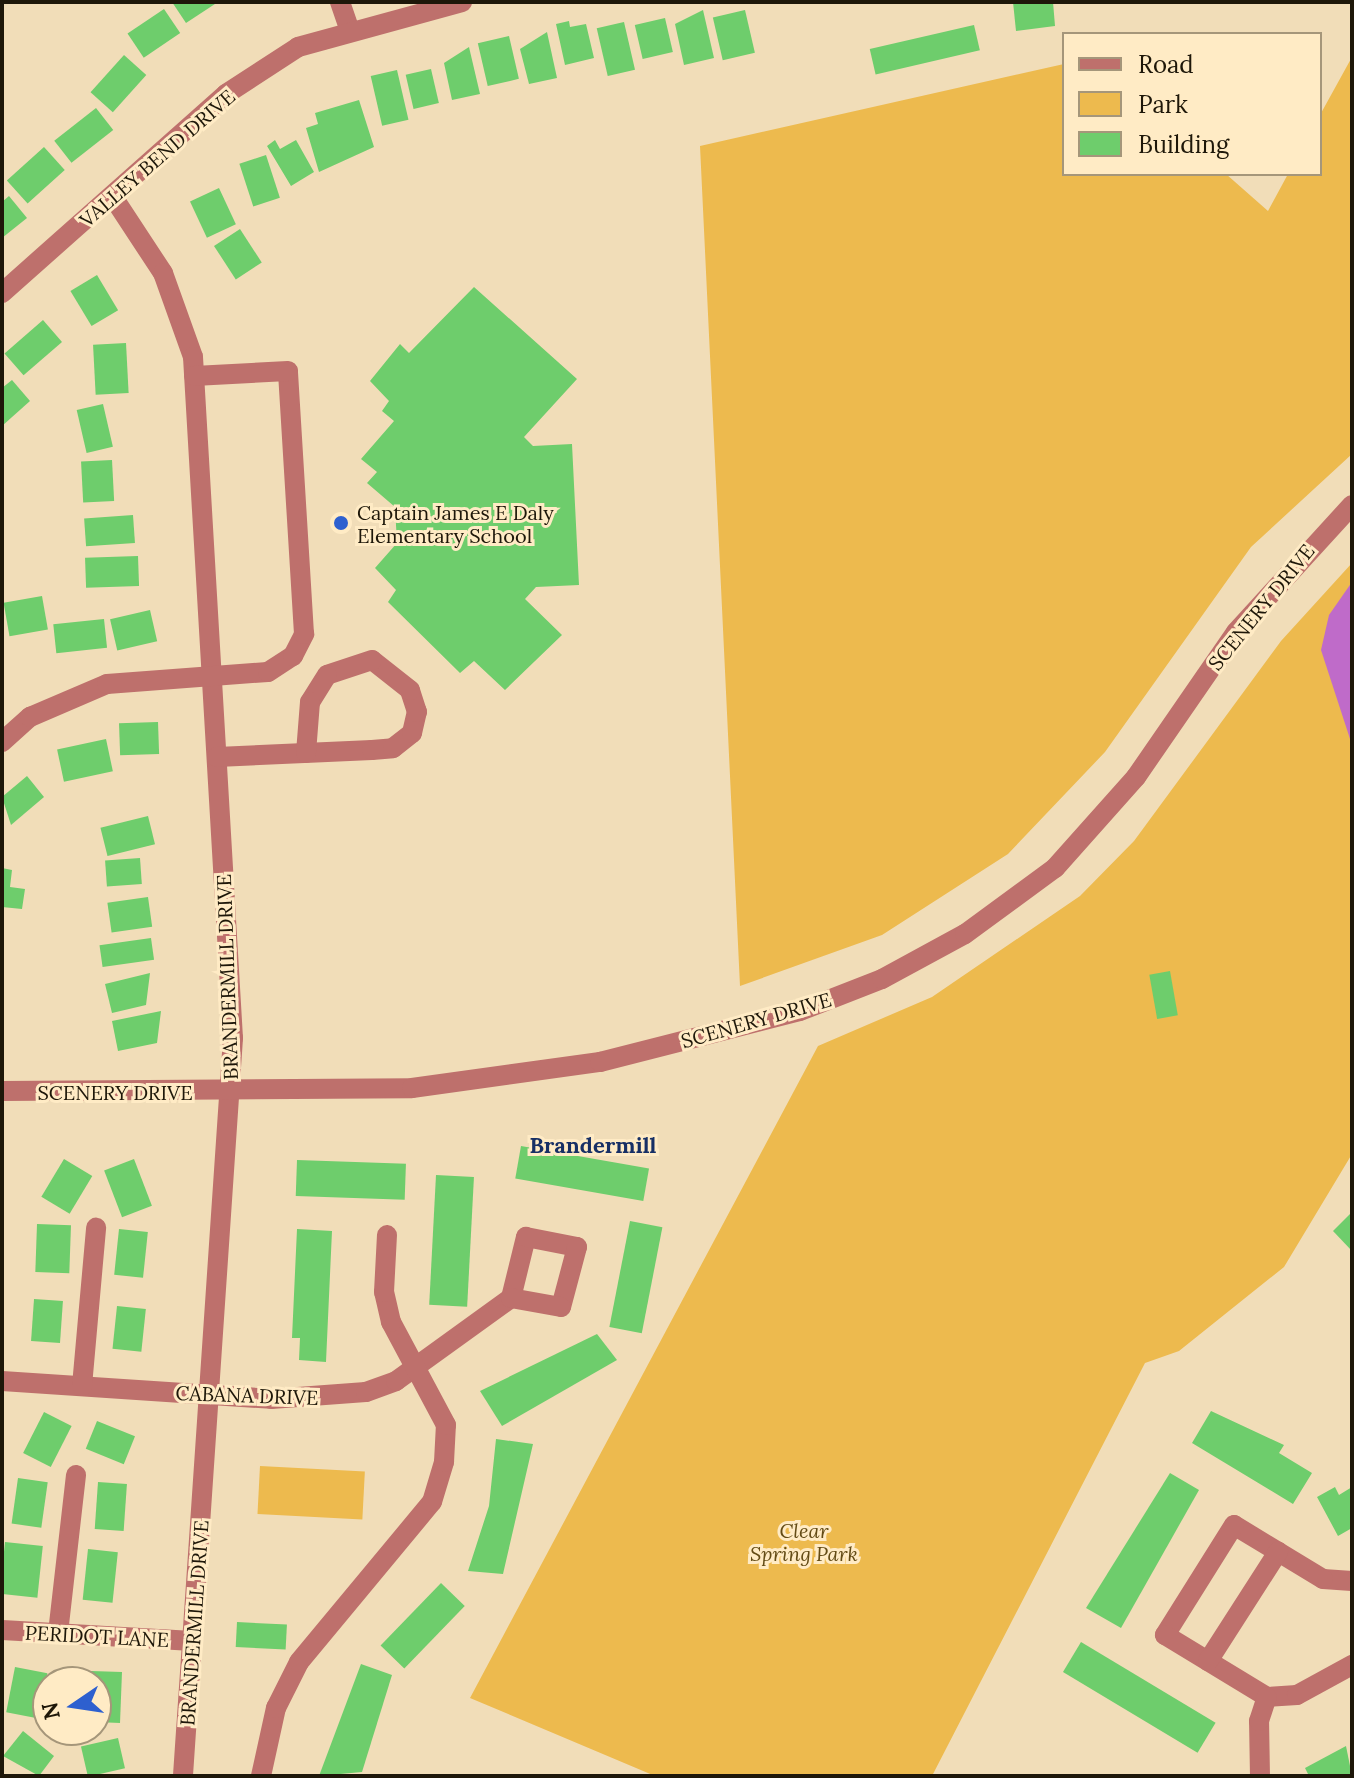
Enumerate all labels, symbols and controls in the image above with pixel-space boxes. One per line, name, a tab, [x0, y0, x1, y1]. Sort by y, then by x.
legend	[1062, 32, 1322, 176]
text: Road	[1138, 49, 1194, 80]
street label: VALLEY BEND DRIVE	[75, 84, 239, 232]
text: Park	[1138, 89, 1188, 120]
text: Building	[1138, 129, 1229, 160]
place label: Captain James E Daly Elementary School	[357, 500, 554, 547]
marker: Captain James E Daly Elementary School	[332, 514, 350, 532]
street label: SCENERY DRIVE	[1203, 539, 1319, 675]
street label: BRANDERMILL DRIVE	[211, 874, 243, 1080]
street label: SCENERY DRIVE	[678, 987, 834, 1053]
street label: SCENERY DRIVE	[37, 1080, 193, 1104]
district label: Brandermill	[530, 1133, 656, 1159]
street label: CABANA DRIVE	[175, 1381, 319, 1409]
park label: Clear Spring Park	[750, 1518, 858, 1565]
street label: BRANDERMILL DRIVE	[175, 1519, 213, 1727]
street label: PERIDOT LANE	[24, 1620, 170, 1652]
north arrow	[32, 1666, 112, 1746]
text: N	[35, 1700, 66, 1722]

